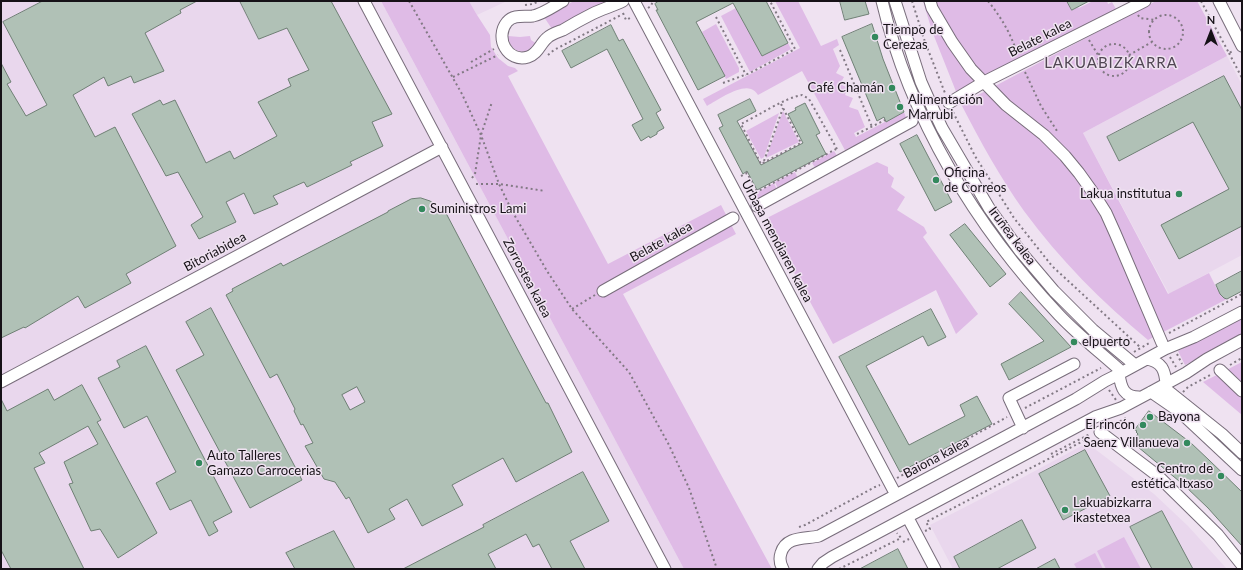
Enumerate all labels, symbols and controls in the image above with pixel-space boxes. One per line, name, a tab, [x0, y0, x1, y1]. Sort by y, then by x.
north arrow	[1191, 12, 1231, 52]
text: N	[1207, 13, 1215, 26]
street label: Belate kalea	[1006, 15, 1074, 61]
place label: Tiempo de Cerezas	[883, 22, 943, 53]
marker: Tiempo de Cerezas	[870, 32, 880, 42]
district label: LAKUABIZKARRA	[1044, 54, 1178, 72]
place label: Café Chamán	[808, 80, 884, 96]
marker: Café Chamán	[887, 83, 897, 93]
place label: Alimentación Marrubi	[908, 92, 983, 123]
marker: Alimentación Marrubi	[895, 102, 905, 112]
place label: Oficina de Correos	[944, 165, 1006, 196]
marker: Oficina de Correos	[931, 175, 941, 185]
street label: Urbasa mendiaren kalea	[738, 177, 816, 305]
place label: Lakua institutua	[1080, 186, 1171, 202]
marker: Lakua institutua	[1174, 189, 1184, 199]
place label: Suministros Lami	[430, 201, 526, 217]
marker: Suministros Lami	[417, 204, 427, 214]
street label: Iruñea kalea	[985, 204, 1039, 268]
street label: Belate kalea	[627, 218, 695, 266]
street label: Bitoriabidea	[181, 229, 249, 275]
street label: Zorrostea kalea	[499, 236, 555, 320]
place label: elpuerto	[1082, 334, 1130, 350]
marker: elpuerto	[1069, 337, 1079, 347]
place label: Bayona	[1158, 409, 1200, 425]
marker: Bayona	[1145, 412, 1155, 422]
place label: El rincón	[1085, 417, 1135, 433]
marker: El rincón	[1138, 420, 1148, 430]
street label: Baiona kalea	[901, 434, 971, 482]
place label: Saenz Villanueva	[1083, 435, 1179, 451]
marker: Saenz Villanueva	[1182, 438, 1192, 448]
place label: Auto Talleres Gamazo Carrocerias	[207, 448, 321, 479]
marker: Auto Talleres Gamazo Carrocerias	[194, 458, 204, 468]
place label: Centro de estética Itxaso	[1131, 461, 1213, 492]
marker: Centro de estética Itxaso	[1216, 471, 1226, 481]
place label: Lakuabizkarra ikastetxea	[1073, 495, 1152, 526]
marker: Lakuabizkarra ikastetxea	[1060, 505, 1070, 515]

